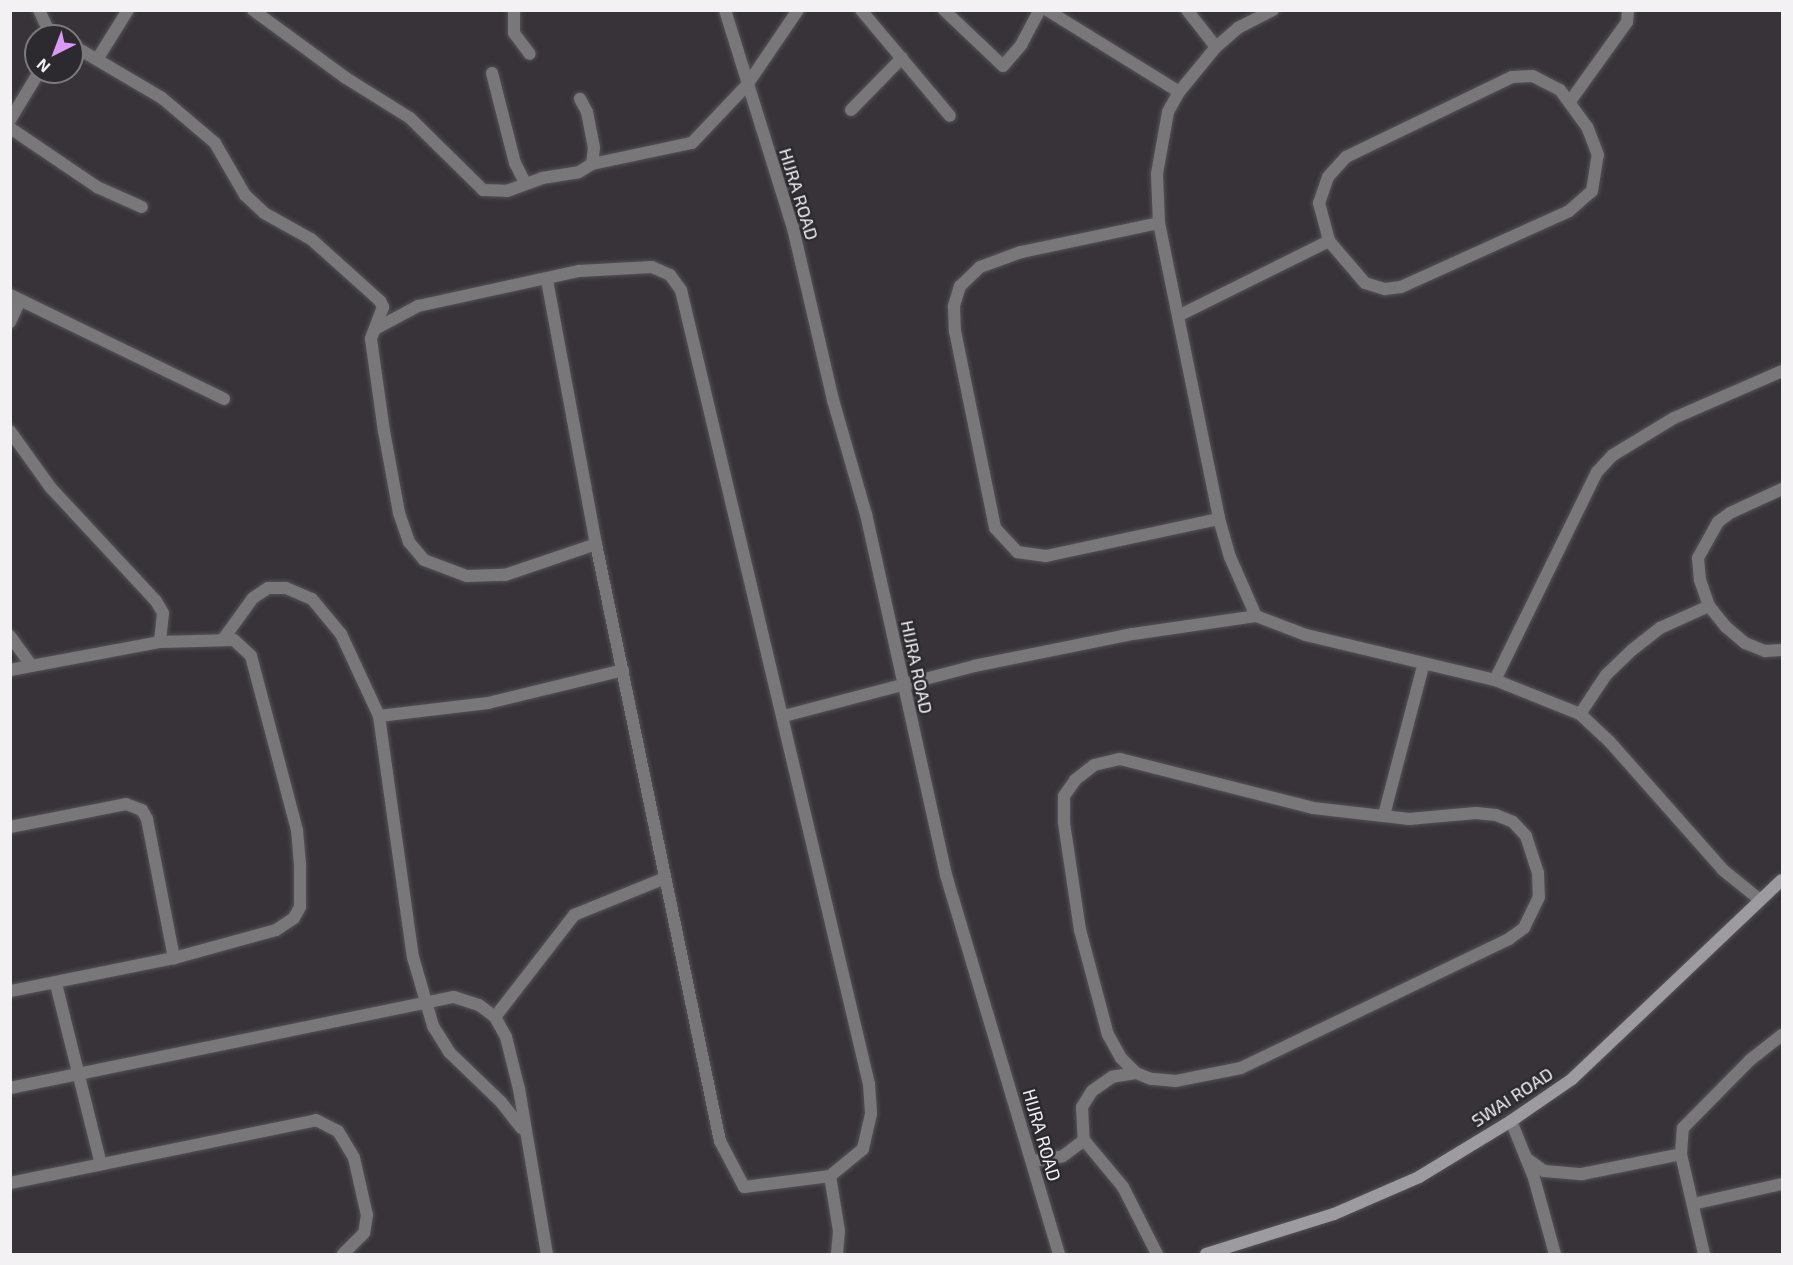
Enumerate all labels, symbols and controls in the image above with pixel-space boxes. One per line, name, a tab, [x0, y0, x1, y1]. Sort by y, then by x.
north arrow	[24, 24, 84, 84]
text: N	[32, 55, 54, 77]
street label: HIJRA ROAD	[775, 145, 823, 243]
street label: HIJRA ROAD	[897, 618, 937, 716]
street label: SWAI ROAD	[1467, 1063, 1557, 1131]
street label: HIJRA ROAD	[1018, 1086, 1066, 1184]

